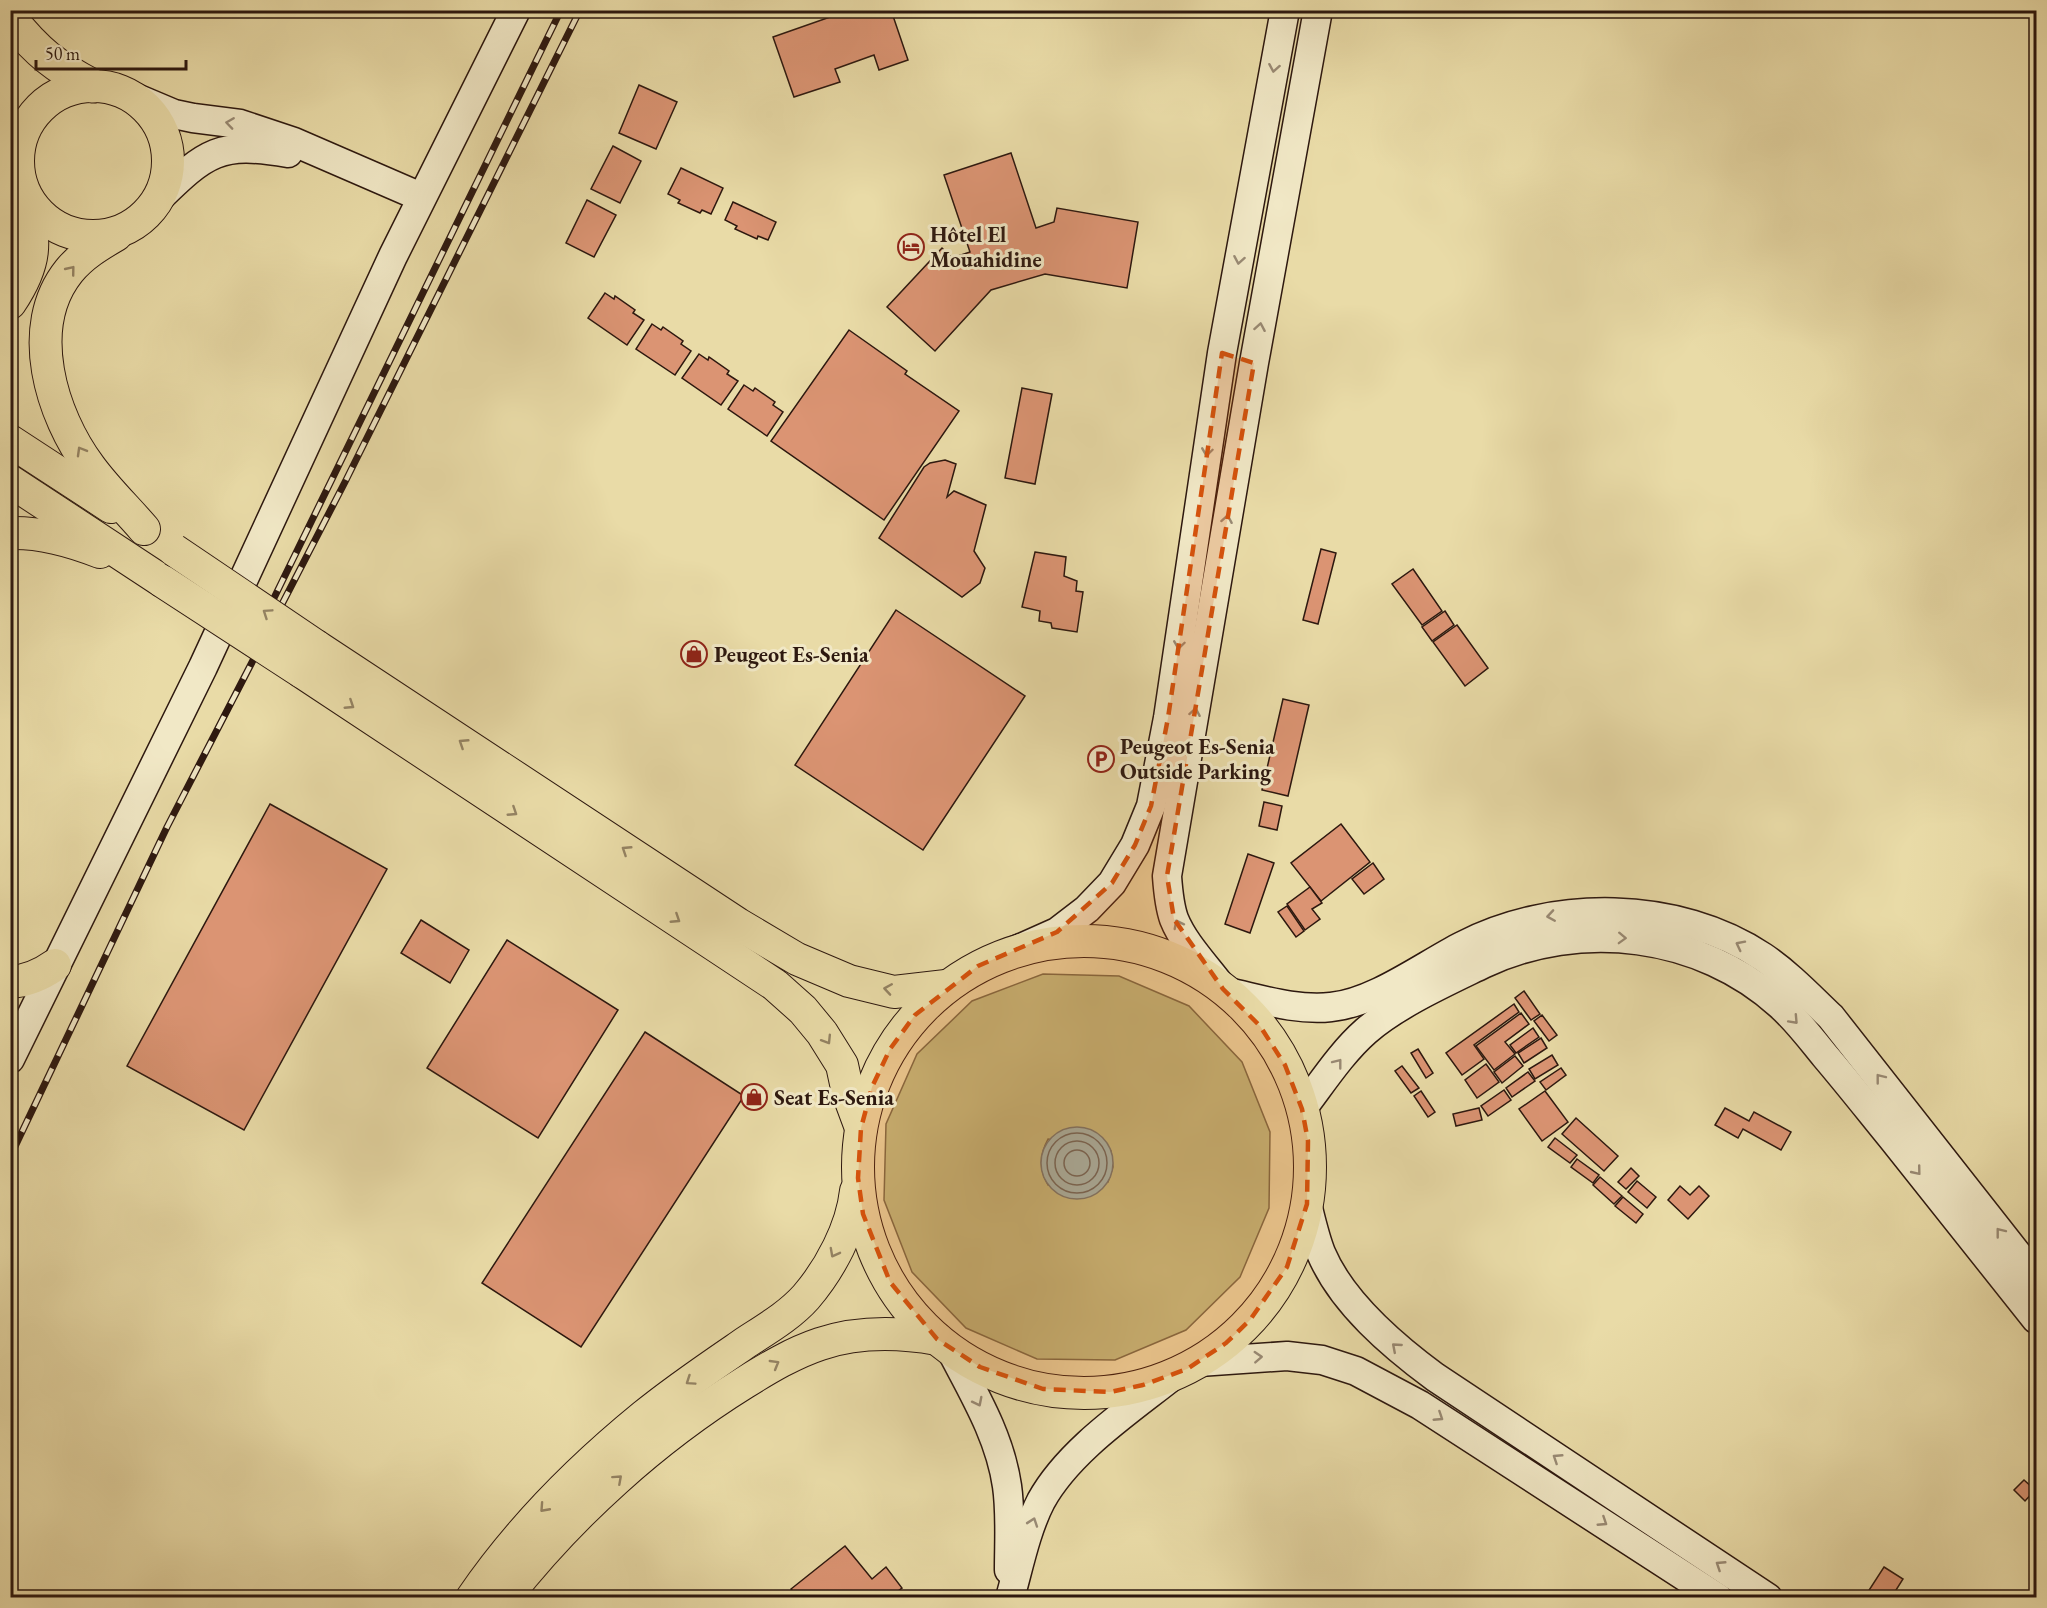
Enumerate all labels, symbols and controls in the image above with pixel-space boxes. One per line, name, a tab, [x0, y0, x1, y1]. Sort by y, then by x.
scale bar	[36, 33, 186, 71]
text: 50 m	[45, 42, 80, 65]
one-way arrow	[1268, 63, 1281, 73]
one-way arrow	[226, 117, 235, 129]
place label: Hôtel El Mouahidine	[930, 220, 1042, 274]
hotel icon: Hôtel El Mouahidine	[896, 232, 926, 262]
one-way arrow	[1233, 255, 1246, 265]
one-way arrow	[64, 266, 75, 277]
one-way arrow	[1254, 323, 1266, 332]
one-way arrow	[77, 447, 88, 458]
one-way arrow	[1202, 448, 1214, 457]
one-way arrow	[1221, 515, 1233, 524]
one-way arrow	[263, 609, 274, 620]
shop icon: Peugeot Es-Senia	[679, 639, 709, 669]
place label: Peugeot Es-Senia	[714, 640, 869, 669]
one-way arrow	[1173, 640, 1186, 650]
one-way arrow	[344, 697, 355, 708]
one-way arrow	[1188, 707, 1201, 717]
place label: Peugeot Es-Senia Outside Parking	[1120, 732, 1275, 786]
one-way arrow	[459, 739, 470, 750]
parking icon: Peugeot Es-Senia Outside Parking	[1086, 744, 1116, 774]
one-way arrow	[506, 805, 517, 816]
one-way arrow	[621, 846, 632, 857]
one-way arrow	[1546, 910, 1555, 922]
one-way arrow	[670, 912, 680, 924]
one-way arrow	[1174, 919, 1185, 930]
one-way arrow	[1618, 932, 1627, 944]
one-way arrow	[1736, 941, 1746, 952]
one-way arrow	[884, 984, 893, 996]
one-way arrow	[1787, 1013, 1798, 1023]
one-way arrow	[819, 1034, 830, 1045]
one-way arrow	[1330, 1058, 1341, 1069]
one-way arrow	[1876, 1074, 1887, 1085]
shop icon: Seat Es-Senia	[739, 1082, 769, 1112]
place label: Seat Es-Senia	[774, 1083, 894, 1112]
one-way arrow	[1910, 1164, 1921, 1175]
one-way arrow	[1996, 1228, 2007, 1239]
one-way arrow	[830, 1247, 841, 1257]
one-way arrow	[1392, 1343, 1403, 1354]
one-way arrow	[1253, 1351, 1262, 1364]
one-way arrow	[769, 1360, 779, 1372]
one-way arrow	[686, 1373, 697, 1384]
one-way arrow	[970, 1395, 982, 1406]
one-way arrow	[1433, 1409, 1443, 1421]
one-way arrow	[1553, 1454, 1564, 1465]
one-way arrow	[611, 1475, 622, 1486]
one-way arrow	[540, 1502, 551, 1512]
one-way arrow	[1596, 1515, 1607, 1526]
one-way arrow	[1026, 1517, 1038, 1527]
one-way arrow	[1715, 1561, 1726, 1572]

